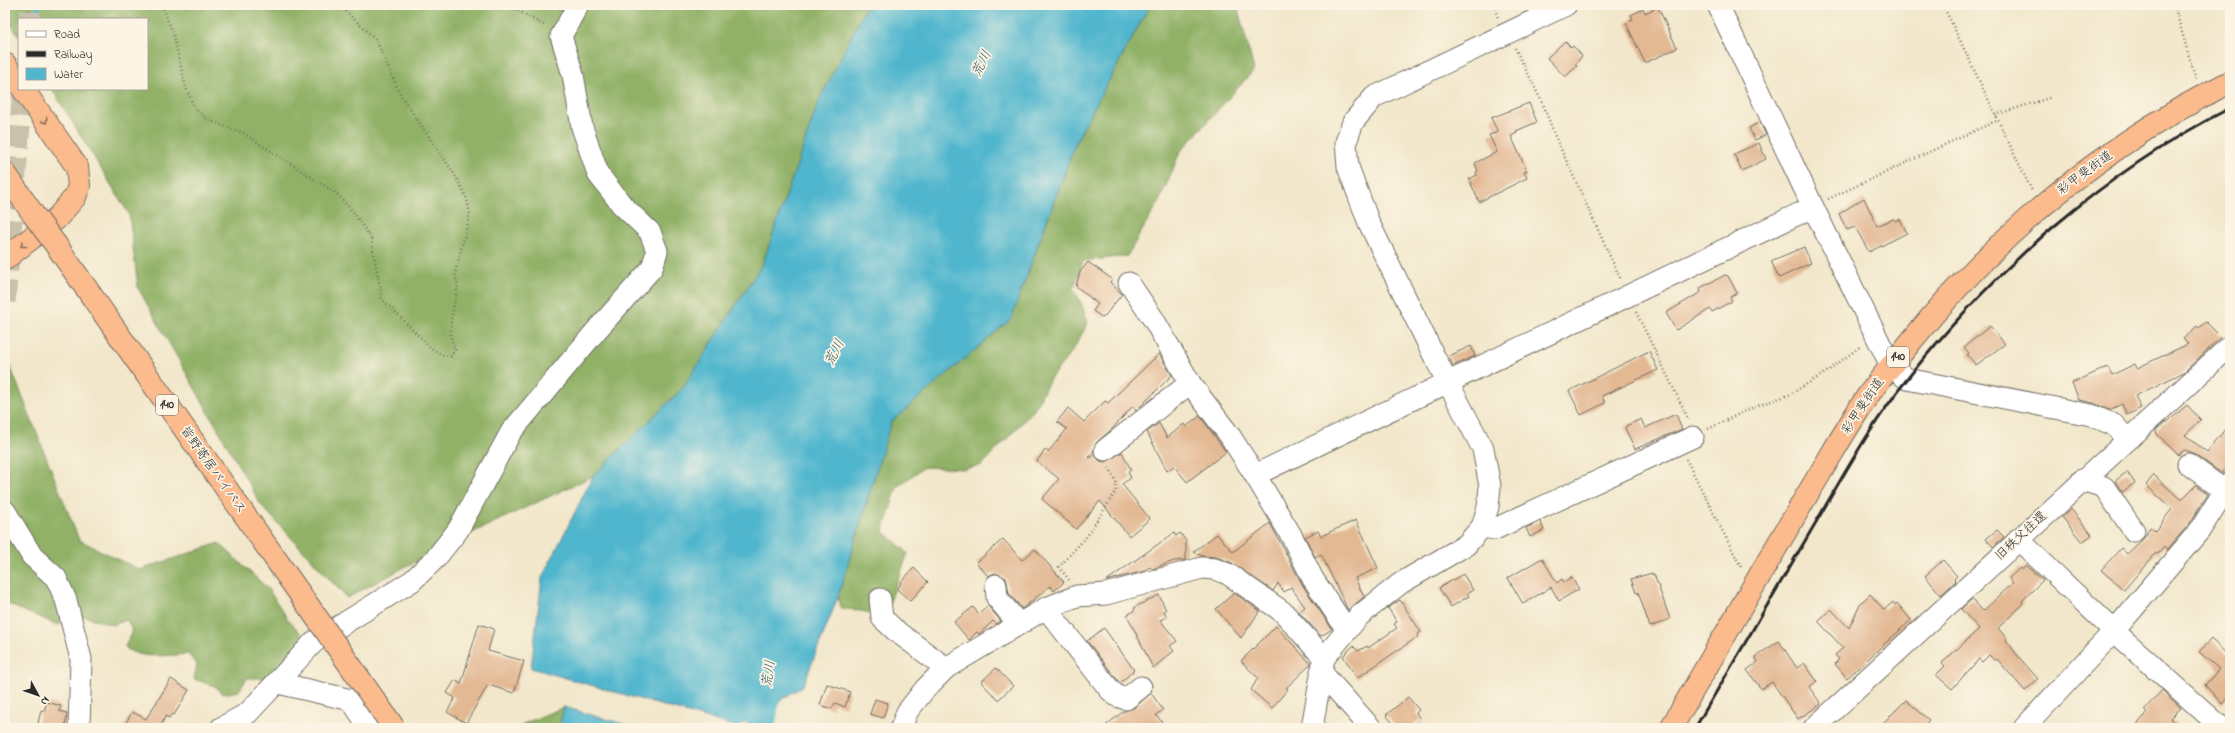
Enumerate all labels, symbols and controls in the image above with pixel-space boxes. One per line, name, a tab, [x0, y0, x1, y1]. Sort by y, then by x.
legend	[18, 18, 148, 90]
text: Road	[54, 26, 80, 44]
text: Railway	[54, 46, 93, 65]
water label: 荒川	[966, 47, 998, 81]
text: Water	[54, 66, 83, 84]
one-way arrow	[40, 117, 48, 124]
street label: 彩甲斐街道	[2053, 146, 2117, 200]
one-way arrow	[21, 240, 28, 247]
water label: 荒川	[819, 336, 851, 370]
road number: 140	[1887, 347, 1909, 367]
street label: 彩甲斐街道	[1837, 374, 1889, 438]
road number: 140	[156, 395, 178, 415]
street label: 皆野寄居バイパス	[175, 422, 251, 518]
street label: 旧秩父往還	[1991, 507, 2051, 565]
water label: 荒川	[757, 659, 781, 689]
north arrow	[18, 675, 58, 715]
text: N	[36, 693, 53, 709]

